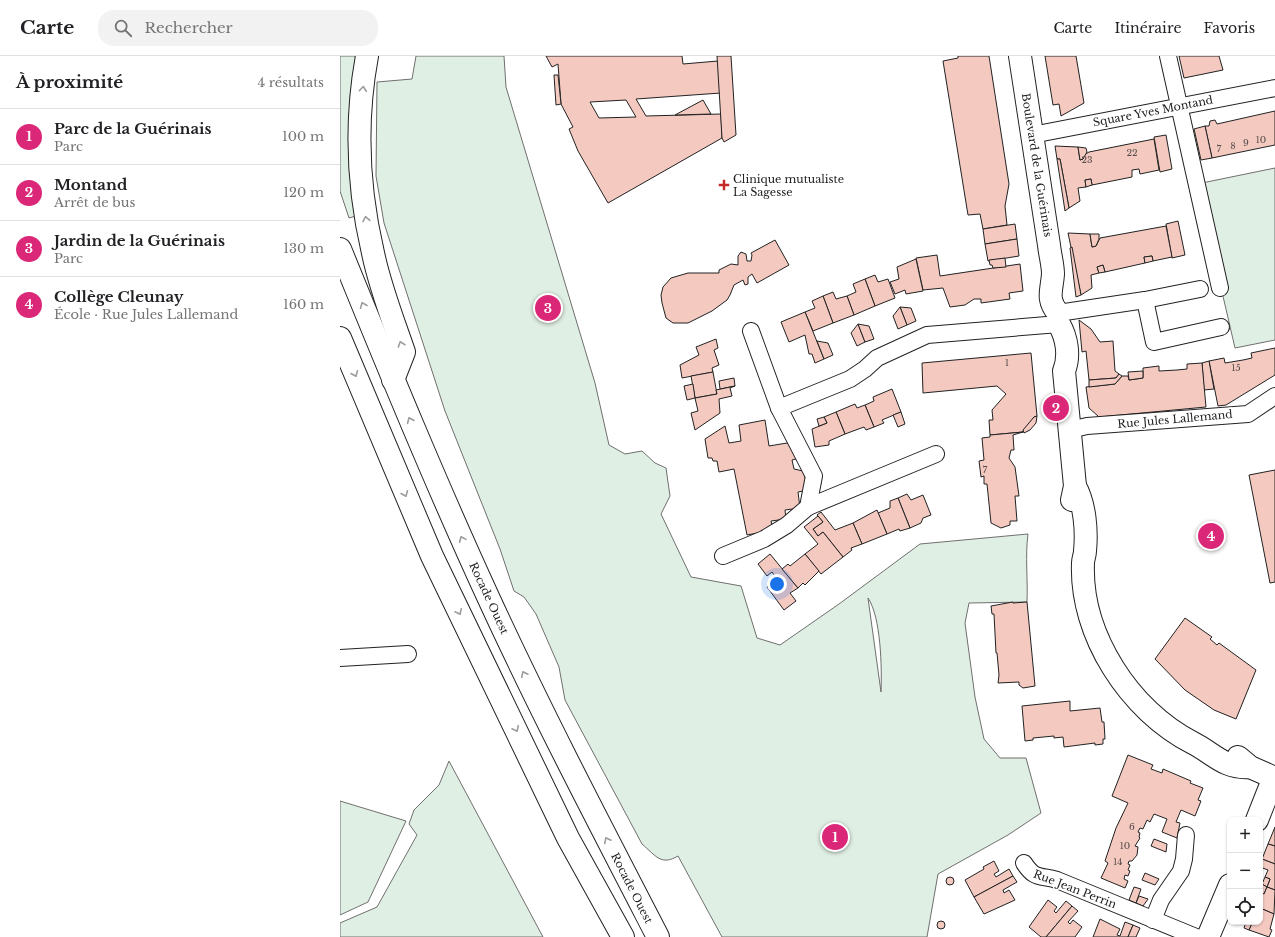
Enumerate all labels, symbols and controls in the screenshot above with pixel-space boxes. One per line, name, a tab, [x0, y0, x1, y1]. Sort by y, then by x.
search box	[98, 10, 378, 46]
text: Carte	[20, 16, 74, 39]
icon: search	[112, 17, 134, 39]
text: Rechercher	[144, 18, 233, 37]
text: Carte	[1053, 19, 1092, 37]
text: Itinéraire	[1114, 19, 1181, 37]
text: Favoris	[1203, 19, 1255, 37]
text: À proximité	[16, 72, 123, 93]
text: 4 résultats	[257, 74, 324, 91]
one-way arrow	[359, 86, 368, 92]
street label: Boulevard de la Guérinais	[1019, 92, 1055, 238]
street label: Square Yves Montand	[1092, 92, 1215, 130]
text: Parc de la Guérinais	[54, 119, 212, 138]
text: 1	[26, 128, 32, 145]
text: 100 m	[282, 128, 324, 145]
house number: 10	[1256, 134, 1266, 145]
house number: 9	[1243, 137, 1249, 148]
text: Parc	[54, 138, 83, 155]
house number: 8	[1230, 140, 1236, 151]
house number: 7	[1217, 143, 1222, 154]
house number: 22	[1126, 147, 1138, 158]
house number: 23	[1081, 154, 1093, 165]
place label: Clinique mutualiste La Sagesse	[733, 172, 844, 199]
text: Montand	[54, 175, 127, 194]
marker: Clinique mutualiste La Sagesse	[718, 179, 730, 191]
text: 2	[25, 184, 33, 201]
text: 120 m	[283, 184, 324, 201]
text: Arrêt de bus	[54, 194, 135, 211]
one-way arrow	[362, 216, 371, 222]
text: Jardin de la Guérinais	[54, 231, 225, 250]
text: 3	[25, 240, 33, 257]
text: 130 m	[283, 240, 324, 257]
text: Parc	[54, 250, 83, 267]
text: Collège Cleunay	[54, 287, 183, 306]
pin: 3	[535, 293, 561, 323]
text: 4	[25, 296, 33, 313]
text: 160 m	[283, 296, 324, 313]
one-way arrow	[359, 301, 367, 308]
text: École · Rue Jules Lallemand	[54, 306, 238, 323]
one-way arrow	[397, 340, 406, 347]
house number: 1	[1005, 357, 1009, 368]
house number: 15	[1231, 362, 1241, 373]
one-way arrow	[350, 370, 358, 377]
pin: 2	[1043, 393, 1069, 423]
street label: Rue Jules Lallemand	[1117, 407, 1234, 431]
one-way arrow	[407, 416, 415, 424]
house number: 7	[983, 464, 988, 475]
one-way arrow	[401, 490, 409, 497]
pin: 4	[1198, 521, 1224, 551]
one-way arrow	[459, 535, 467, 543]
street label: Rocade Ouest	[466, 560, 512, 637]
your location	[767, 574, 787, 594]
one-way arrow	[454, 608, 462, 616]
one-way arrow	[521, 671, 529, 678]
one-way arrow	[511, 725, 519, 733]
map controls	[1227, 817, 1263, 925]
button: +	[1227, 817, 1263, 853]
house number: 6	[1129, 821, 1135, 832]
pin: 1	[822, 822, 848, 852]
one-way arrow	[605, 837, 612, 844]
house number: 10	[1120, 840, 1130, 851]
street label: Rocade Ouest	[608, 850, 656, 927]
button: −	[1227, 853, 1263, 889]
house number: 14	[1113, 856, 1123, 867]
street label: Rue Jean Perrin	[1031, 867, 1119, 911]
button: locate	[1227, 889, 1263, 925]

